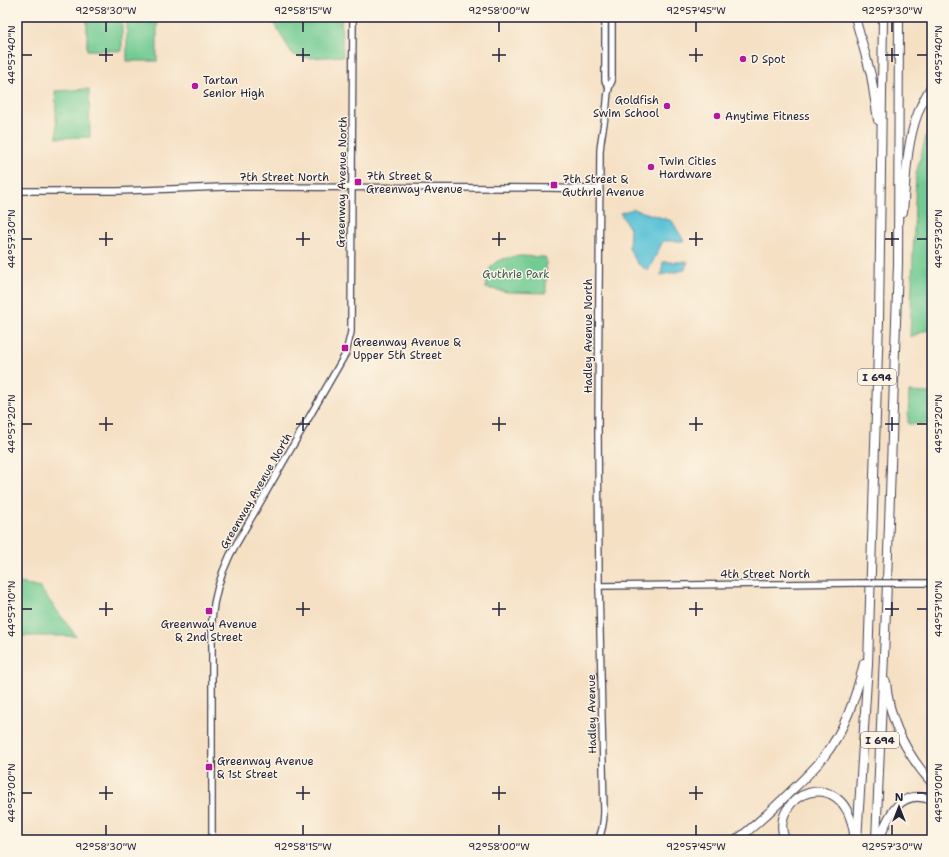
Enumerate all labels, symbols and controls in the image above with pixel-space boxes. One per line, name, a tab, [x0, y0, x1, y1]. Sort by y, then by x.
text: 92°58'30"W	[75, 4, 137, 17]
text: 92°58'15"W	[274, 4, 332, 17]
text: 92°58'00"W	[468, 4, 530, 17]
text: 92°57'45"W	[666, 4, 726, 17]
text: 92°57'30"W	[861, 4, 923, 17]
text: 44°57'40"N	[5, 25, 18, 85]
text: 44°57'40"N	[932, 25, 945, 85]
place label: D Spot	[751, 52, 786, 67]
marker: D Spot	[738, 54, 748, 64]
place label: Tartan Senior High	[203, 73, 265, 101]
marker: Tartan Senior High	[190, 81, 200, 91]
place label: Goldfish Swim School	[593, 93, 660, 121]
marker: Goldfish Swim School	[662, 101, 672, 111]
place label: Anytime Fitness	[725, 109, 810, 124]
marker: Anytime Fitness	[712, 111, 722, 121]
street label: Greenway Avenue North	[333, 116, 351, 248]
place label: Twin Cities Hardware	[659, 154, 716, 182]
marker: Twin Cities Hardware	[646, 162, 656, 172]
place label: 7th Street & Greenway Avenue	[366, 169, 463, 197]
street label: 7th Street North	[239, 170, 329, 185]
place label: 7th Street & Guthrie Avenue	[562, 172, 644, 200]
marker: 7th Street & Greenway Avenue	[353, 177, 363, 187]
marker: 7th Street & Guthrie Avenue	[549, 180, 559, 190]
text: 44°57'30"N	[5, 209, 18, 269]
text: 44°57'30"N	[932, 209, 945, 269]
park label: Guthrie Park	[482, 267, 550, 282]
street label: Hadley Avenue North	[581, 279, 596, 393]
place label: Greenway Avenue & Upper 5th Street	[353, 335, 460, 363]
marker: Greenway Avenue & Upper 5th Street	[340, 343, 350, 353]
road number: I 694	[858, 369, 896, 385]
text: 44°57'20"N	[5, 394, 18, 454]
text: 44°57'20"N	[932, 394, 945, 454]
street label: Greenway Avenue North	[217, 430, 295, 552]
street label: 4th Street North	[720, 567, 810, 582]
text: 44°57'10"N	[5, 581, 18, 637]
text: 44°57'10"N	[932, 581, 945, 637]
marker: Greenway Avenue & 2nd Street	[204, 606, 214, 616]
place label: Greenway Avenue & 2nd Street	[161, 617, 257, 645]
street label: Hadley Avenue	[584, 674, 600, 754]
road number: I 694	[861, 732, 899, 748]
place label: Greenway Avenue & 1st Street	[217, 754, 314, 782]
marker: Greenway Avenue & 1st Street	[204, 762, 214, 772]
text: 44°57'00"N	[5, 763, 18, 823]
text: 44°57'00"N	[932, 763, 945, 823]
north arrow	[879, 787, 919, 827]
text: N	[895, 790, 904, 805]
text: 92°58'30"W	[75, 840, 137, 853]
text: 92°58'15"W	[274, 840, 332, 853]
text: 92°58'00"W	[468, 840, 530, 853]
text: 92°57'45"W	[666, 840, 726, 853]
text: 92°57'30"W	[861, 840, 923, 853]

